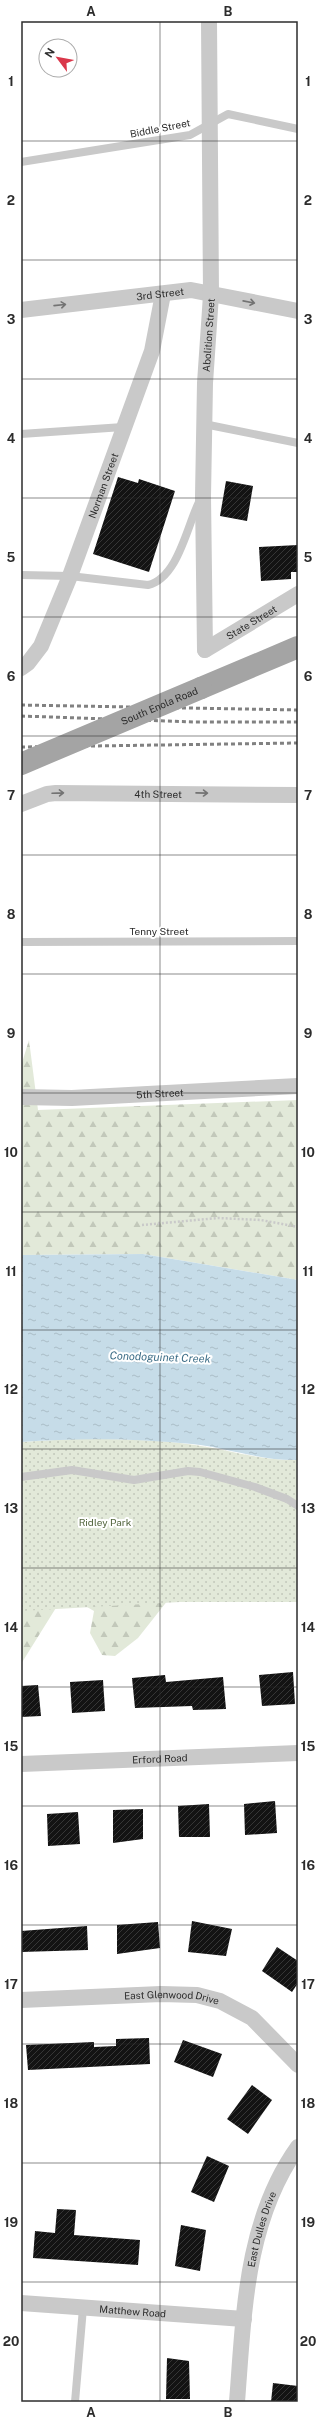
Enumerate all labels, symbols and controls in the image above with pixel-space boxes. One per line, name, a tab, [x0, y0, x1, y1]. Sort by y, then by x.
text: A	[86, 4, 96, 19]
text: B	[224, 4, 233, 19]
north arrow	[38, 38, 78, 78]
text: N	[42, 46, 57, 60]
text: 1	[8, 74, 14, 89]
text: 1	[305, 74, 311, 89]
street label: Biddle Street	[129, 116, 191, 140]
text: 2	[7, 193, 15, 208]
text: 2	[304, 193, 312, 208]
street label: 3rd Street	[136, 285, 185, 302]
street label: Abolition Street	[200, 298, 217, 372]
one-way arrow	[243, 298, 256, 306]
one-way arrow	[53, 302, 66, 309]
text: 3	[7, 312, 16, 327]
text: 3	[304, 312, 313, 327]
text: 4	[7, 431, 16, 446]
text: 4	[304, 431, 313, 446]
street label: Norman Street	[86, 451, 120, 520]
text: 5	[7, 550, 16, 565]
text: 5	[304, 550, 313, 565]
street label: State Street	[224, 602, 279, 642]
text: 6	[7, 669, 16, 684]
text: 6	[304, 669, 313, 684]
street label: South Enola Road	[119, 684, 200, 727]
text: 7	[7, 788, 15, 803]
street label: 4th Street	[134, 788, 182, 800]
text: 7	[304, 788, 312, 803]
one-way arrow	[51, 789, 64, 797]
one-way arrow	[195, 789, 208, 797]
text: 8	[7, 907, 16, 922]
text: 8	[304, 907, 313, 922]
street label: Tenny Street	[129, 925, 189, 937]
text: 9	[7, 1026, 15, 1041]
text: 9	[304, 1026, 312, 1041]
street label: 5th Street	[136, 1086, 184, 1101]
text: 10	[4, 1145, 18, 1160]
text: 10	[301, 1145, 315, 1160]
text: 11	[5, 1264, 17, 1279]
text: 11	[302, 1264, 314, 1279]
water label: Conodoguinet Creek	[109, 1349, 211, 1365]
text: 12	[4, 1382, 18, 1397]
text: 12	[301, 1382, 315, 1397]
text: 13	[4, 1501, 18, 1516]
text: 13	[301, 1501, 315, 1516]
park label: Ridley Park	[79, 1516, 132, 1528]
text: 14	[4, 1620, 19, 1635]
text: 14	[301, 1620, 316, 1635]
text: 15	[4, 1739, 18, 1754]
text: 15	[301, 1739, 315, 1754]
street label: Erford Road	[132, 1751, 188, 1766]
text: 16	[4, 1858, 18, 1873]
text: 16	[301, 1858, 315, 1873]
text: 17	[4, 1977, 18, 1992]
text: 17	[301, 1977, 315, 1992]
street label: East Glenwood Drive	[124, 1988, 221, 2007]
text: 18	[4, 2096, 18, 2111]
text: 18	[301, 2096, 315, 2111]
street label: East Dulles Drive	[245, 2189, 278, 2268]
text: 19	[4, 2215, 18, 2230]
text: 19	[301, 2215, 315, 2230]
street label: Matthew Road	[99, 2303, 166, 2319]
text: 20	[3, 2334, 19, 2349]
text: 20	[300, 2334, 316, 2349]
text: A	[86, 2405, 96, 2420]
text: B	[224, 2405, 233, 2420]

